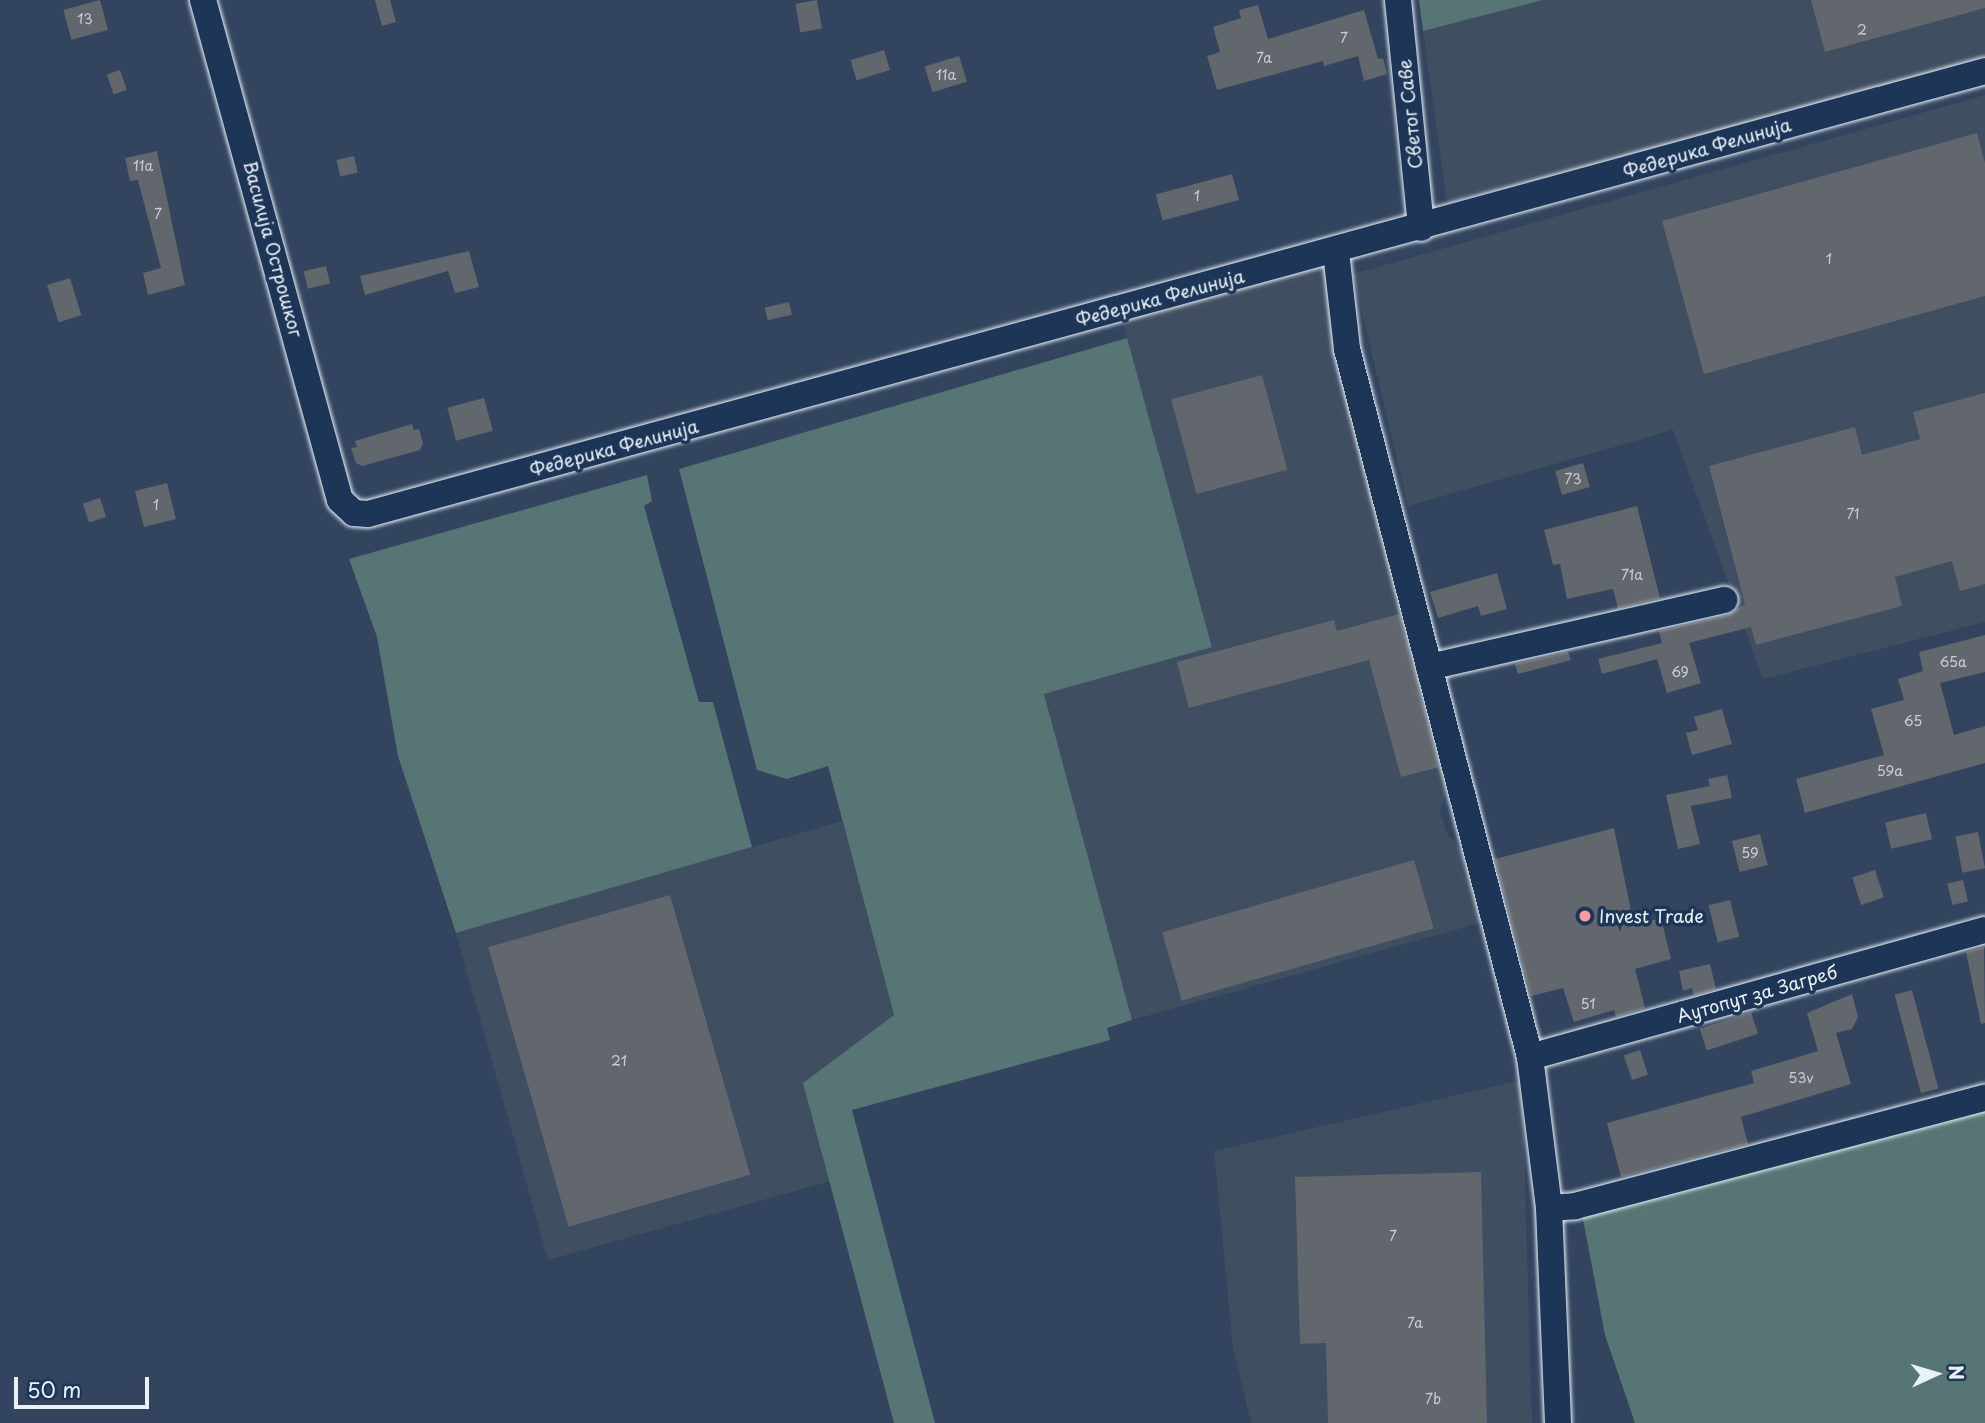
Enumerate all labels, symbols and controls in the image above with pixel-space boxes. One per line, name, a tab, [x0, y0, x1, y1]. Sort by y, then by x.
house number: 13	[77, 11, 93, 27]
house number: 2	[1857, 22, 1867, 38]
house number: 7	[1340, 30, 1348, 46]
house number: 7a	[1256, 50, 1272, 66]
street label: Светог Саве	[1393, 58, 1427, 170]
house number: 11a	[936, 67, 956, 83]
street label: Федерика Фелинија	[1620, 113, 1794, 183]
house number: 11a	[133, 158, 153, 174]
street label: Василија Острошког	[239, 158, 307, 340]
house number: 1	[1194, 188, 1200, 204]
house number: 7	[154, 206, 162, 222]
house number: 1	[1826, 251, 1832, 267]
street label: Федерика Фелинија	[1073, 265, 1247, 331]
street label: Федерика Фелинија	[527, 415, 701, 481]
house number: 73	[1565, 471, 1581, 487]
house number: 1	[153, 497, 159, 513]
house number: 71	[1846, 506, 1860, 522]
house number: 71a	[1621, 567, 1643, 583]
house number: 65a	[1939, 654, 1967, 670]
house number: 69	[1671, 664, 1689, 680]
house number: 65	[1904, 713, 1922, 729]
house number: 59a	[1877, 763, 1903, 779]
house number: 59	[1741, 845, 1759, 861]
place label: Invest Trade	[1599, 905, 1705, 927]
marker: Invest Trade	[1577, 908, 1593, 924]
street label: Аутопут за Загреб	[1674, 961, 1840, 1027]
house number: 51	[1581, 996, 1595, 1012]
house number: 21	[611, 1053, 627, 1069]
house number: 53v	[1788, 1070, 1814, 1086]
house number: 7	[1389, 1228, 1397, 1244]
house number: 7a	[1407, 1315, 1423, 1331]
north arrow	[1901, 1339, 1971, 1409]
scale bar	[18, 1364, 152, 1408]
text: N	[1942, 1364, 1971, 1381]
text: 50 m	[27, 1373, 81, 1405]
house number: 7b	[1425, 1391, 1441, 1407]

